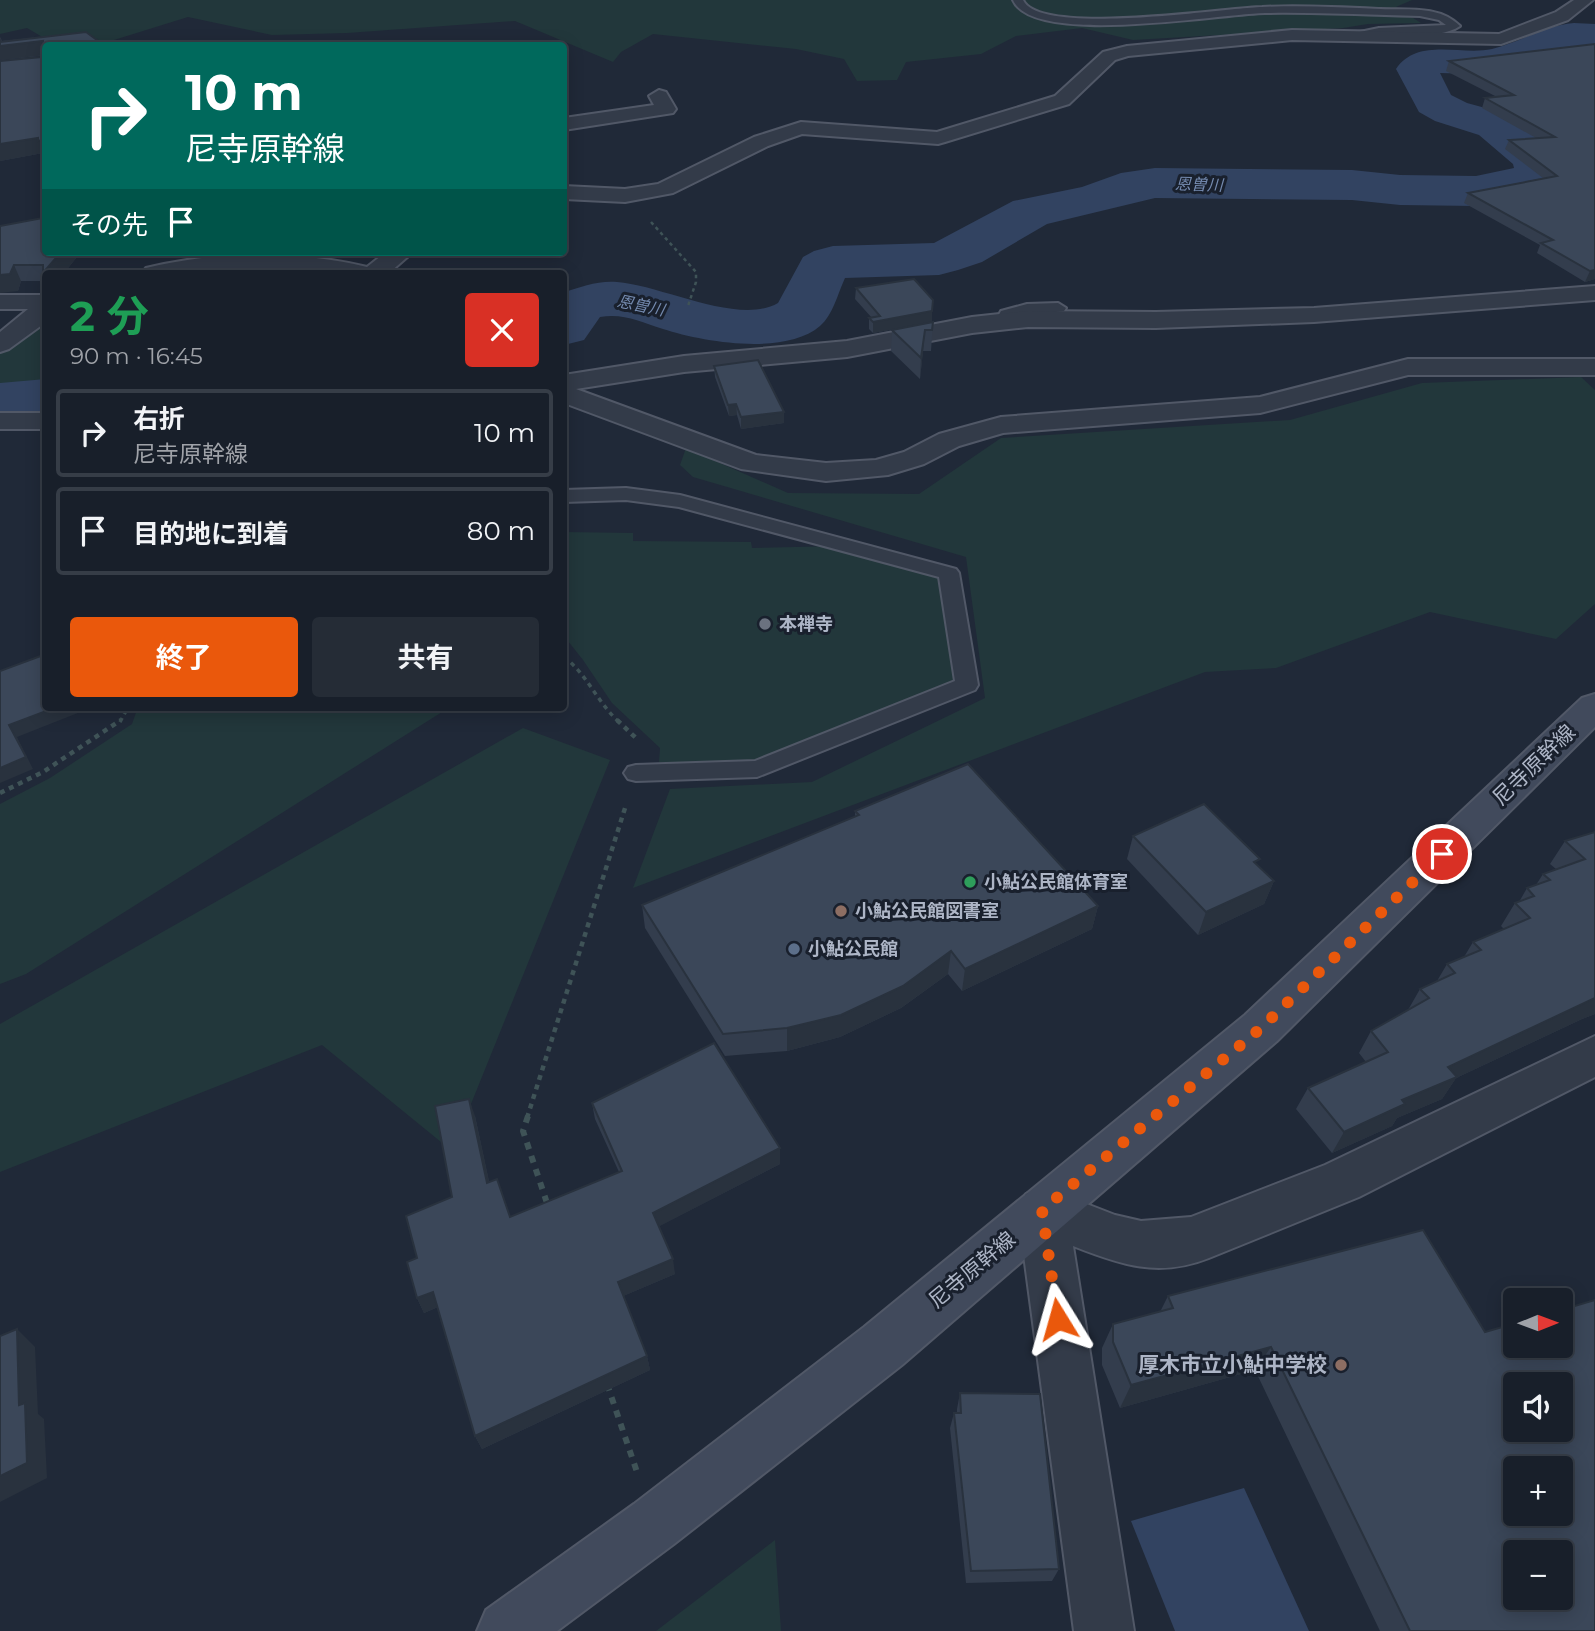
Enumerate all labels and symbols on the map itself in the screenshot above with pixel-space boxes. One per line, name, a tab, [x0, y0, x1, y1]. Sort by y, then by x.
water label: 恩曽川	[1175, 174, 1225, 195]
water label: 恩曽川	[615, 291, 668, 320]
place label: 本禅寺	[779, 613, 833, 635]
marker: 本禅寺	[757, 616, 773, 632]
street label: 尼寺原幹線	[1487, 719, 1580, 810]
pin	[1412, 824, 1472, 884]
place label: 小鮎公民館体育室	[984, 871, 1128, 893]
marker: 小鮎公民館体育室	[962, 874, 978, 890]
place label: 小鮎公民館図書室	[855, 900, 999, 922]
marker: 小鮎公民館図書室	[833, 903, 849, 919]
place label: 小鮎公民館	[808, 938, 898, 960]
marker: 小鮎公民館	[786, 941, 802, 957]
street label: 尼寺原幹線	[923, 1226, 1020, 1313]
position arrow	[1021, 1282, 1095, 1356]
north arrow	[1503, 1288, 1573, 1358]
place label: 厚木市立小鮎中学校	[1138, 1352, 1327, 1377]
marker: 厚木市立小鮎中学校	[1333, 1357, 1349, 1373]

